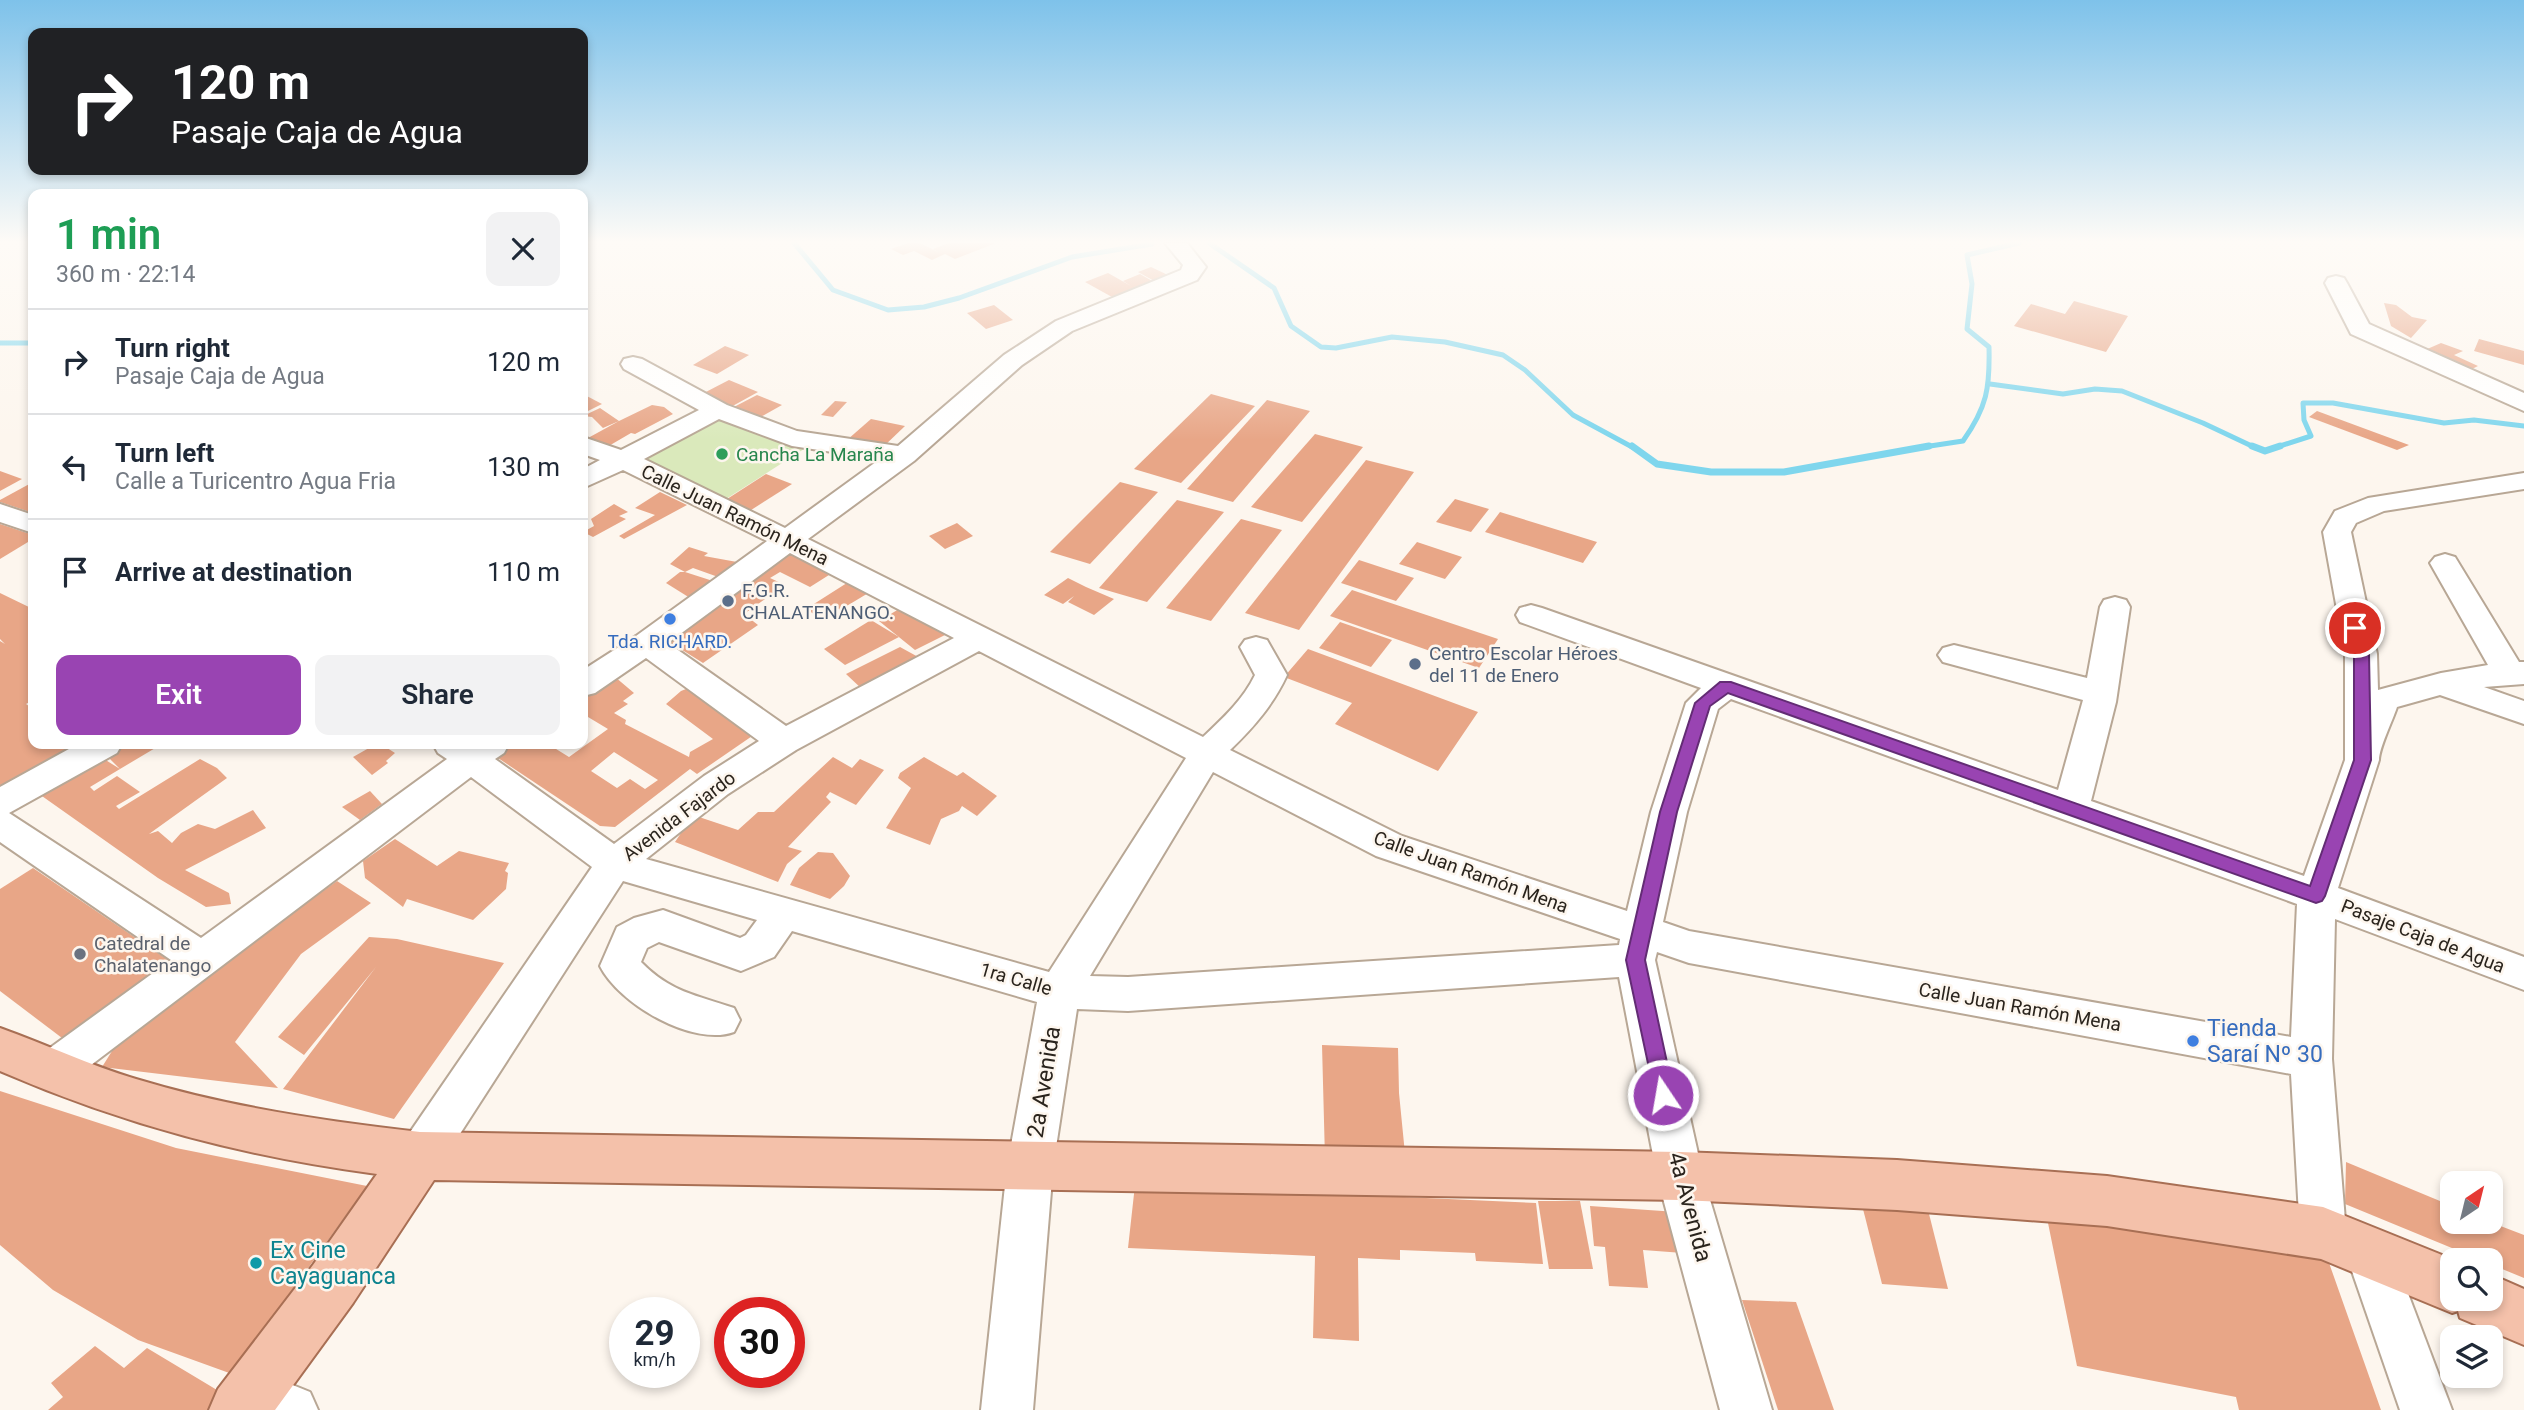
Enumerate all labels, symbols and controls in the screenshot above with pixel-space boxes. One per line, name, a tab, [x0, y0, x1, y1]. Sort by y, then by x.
text: 120 m	[171, 54, 310, 111]
icon: right	[56, 56, 147, 147]
text: Pasaje Caja de Agua	[171, 113, 463, 151]
text: 1 min	[56, 210, 161, 259]
button: close	[486, 212, 560, 286]
text: 360 m · 22:14	[56, 261, 195, 288]
text: Turn right	[115, 333, 230, 363]
icon: right	[56, 343, 94, 381]
text: 120 m	[487, 347, 560, 377]
text: Pasaje Caja de Agua	[115, 363, 325, 390]
text: Turn left	[115, 438, 214, 468]
place label: Cancha La Maraña	[736, 443, 894, 466]
marker: Cancha La Maraña	[714, 446, 730, 462]
icon: left	[56, 448, 94, 486]
text: 130 m	[487, 452, 560, 482]
street label: Calle Juan Ramón Mena	[638, 460, 832, 570]
text: Calle a Turicentro Agua Fria	[115, 468, 396, 495]
icon: arrive	[56, 553, 94, 591]
text: Arrive at destination	[115, 557, 352, 587]
text: 110 m	[487, 557, 560, 587]
place label: F.G.R. CHALATENANGO.	[742, 579, 894, 624]
marker: F.G.R. CHALATENANGO.	[720, 593, 736, 609]
pin	[2325, 598, 2385, 658]
icon: arrive	[2336, 609, 2374, 647]
marker: Tda. RICHARD.	[662, 611, 678, 627]
place label: Tda. RICHARD.	[608, 630, 732, 653]
place label: Centro Escolar Héroes del 11 de Enero	[1429, 642, 1618, 687]
button: Exit	[56, 655, 301, 735]
button: Share	[315, 655, 560, 735]
marker: Centro Escolar Héroes del 11 de Enero	[1407, 656, 1423, 672]
street label: Avenida Fajardo	[618, 766, 740, 866]
street label: Calle Juan Ramón Mena	[1371, 826, 1571, 918]
street label: Pasaje Caja de Agua	[2338, 894, 2508, 978]
place label: Catedral de Chalatenango	[94, 932, 211, 977]
marker: Catedral de Chalatenango	[72, 946, 88, 962]
street label: 1ra Calle	[977, 958, 1055, 1000]
street label: Calle Juan Ramón Mena	[1917, 978, 2123, 1036]
place label: Tienda Saraí Nº 30	[2207, 1015, 2323, 1068]
street label: 2a Avenida	[1022, 1024, 1066, 1140]
marker: Tienda Saraí Nº 30	[2185, 1033, 2201, 1049]
position arrow	[1626, 1058, 1700, 1132]
street label: 4a Avenida	[1662, 1149, 1718, 1265]
north arrow	[2440, 1171, 2502, 1234]
map controls	[2440, 1171, 2503, 1388]
place label: Ex Cine Cayaguanca	[270, 1237, 396, 1290]
button: search	[2440, 1248, 2503, 1311]
marker: Ex Cine Cayaguanca	[248, 1255, 264, 1271]
speed limit sign: 30	[714, 1297, 805, 1388]
text: 29	[634, 1313, 675, 1354]
button: layers	[2440, 1325, 2503, 1388]
text: km/h	[633, 1349, 676, 1370]

